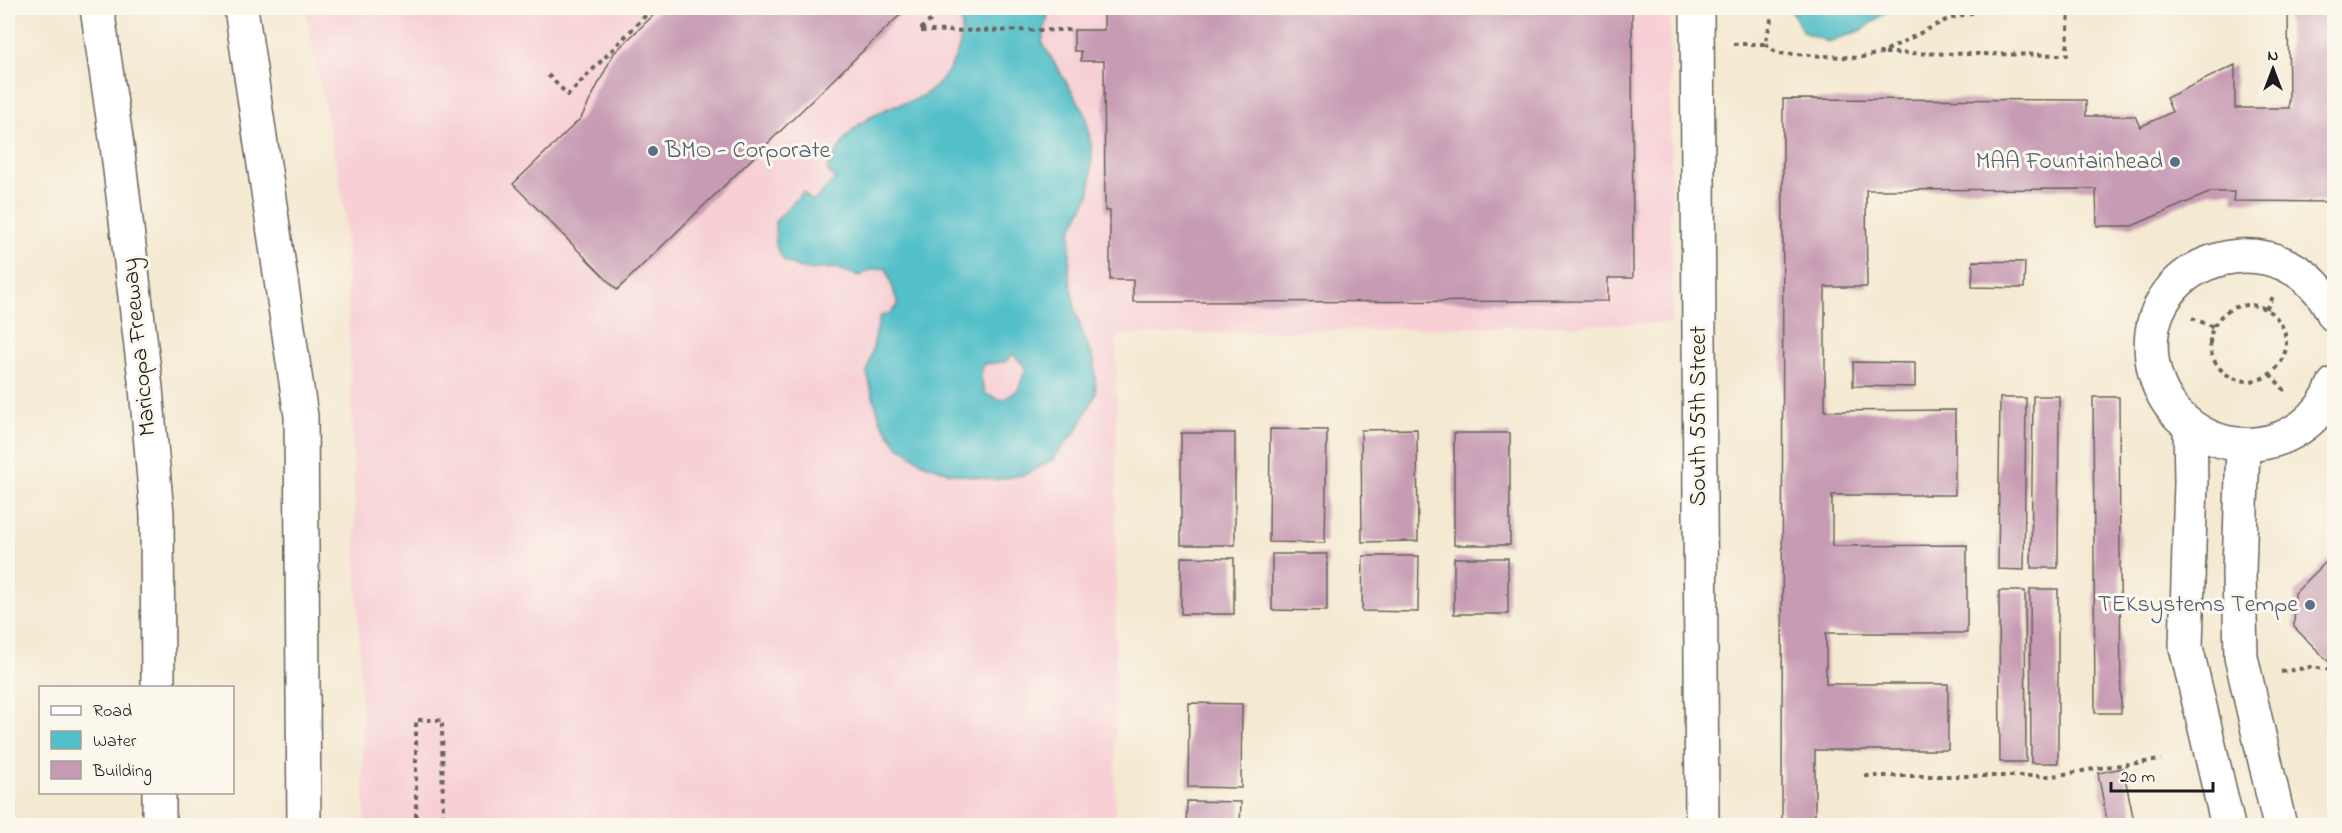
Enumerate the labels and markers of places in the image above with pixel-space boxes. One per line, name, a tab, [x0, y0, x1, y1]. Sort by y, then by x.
place label: BMO - Corporate	[664, 134, 831, 169]
marker: BMO - Corporate	[646, 144, 660, 158]
place label: MAA Fountainhead	[1976, 145, 2164, 180]
marker: MAA Fountainhead	[2168, 155, 2182, 169]
place label: TEKsystems Tempe	[2098, 588, 2298, 624]
marker: TEKsystems Tempe	[2303, 598, 2317, 612]

